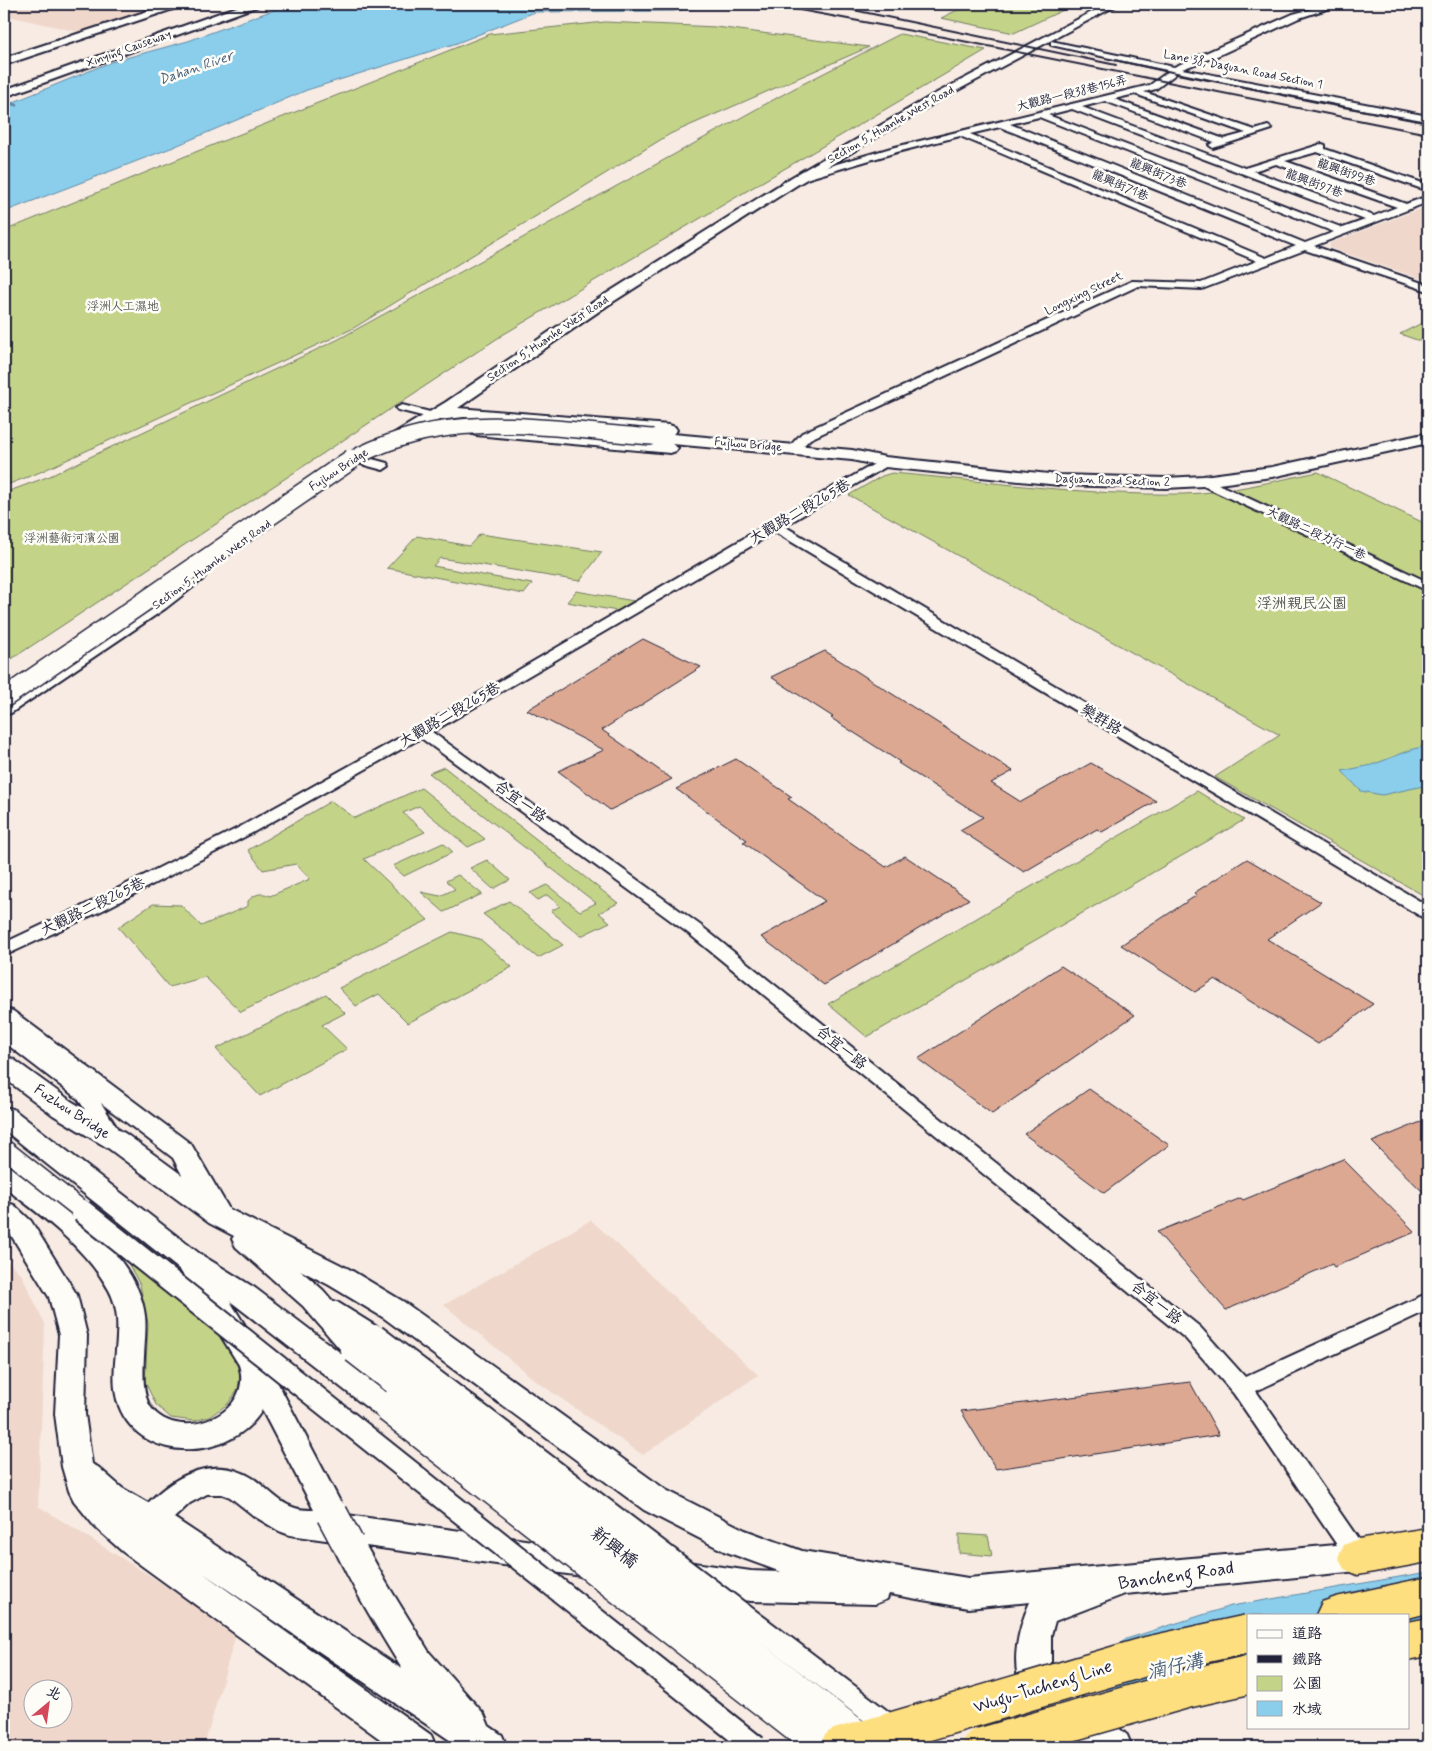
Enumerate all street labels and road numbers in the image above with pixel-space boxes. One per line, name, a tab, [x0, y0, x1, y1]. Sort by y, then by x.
street label: Xinying Causeway	[85, 26, 174, 73]
street label: Lane 38, Daguan Road Section 1	[1162, 47, 1324, 94]
street label: 大觀路一段38巷156弄	[1015, 73, 1129, 115]
street label: Section 5, Huanhe West Road	[825, 82, 957, 168]
street label: 龍興街73巷	[1127, 155, 1189, 193]
street label: 龍興街99巷	[1315, 155, 1377, 191]
street label: 龍興街97巷	[1283, 166, 1345, 202]
street label: 龍興街71巷	[1089, 167, 1151, 205]
street label: Longxing Street	[1042, 268, 1126, 320]
street label: Section 5, Huanhe West Road	[484, 292, 612, 386]
street label: Fujhou Bridge	[713, 434, 783, 456]
street label: Fujhou Bridge	[306, 445, 372, 495]
street label: Daguan Road Section 2	[1054, 471, 1170, 492]
street label: 大觀路二段265巷	[746, 475, 854, 549]
street label: 大觀路二段力行一巷	[1264, 504, 1368, 564]
street label: Section 5, Huanhe West Road	[149, 516, 275, 614]
street label: 大觀路二段265巷	[396, 678, 504, 752]
street label: 樂群路	[1077, 700, 1125, 740]
street label: 合宜一路	[490, 776, 550, 828]
street label: 大觀路二段265巷	[37, 873, 149, 941]
street label: 合宜一路	[811, 1021, 871, 1075]
street label: Fuzhou Bridge	[30, 1080, 114, 1144]
street label: 合宜一路	[1126, 1276, 1186, 1330]
street label: 新興橋	[585, 1522, 643, 1574]
street label: Bancheng Road	[1117, 1556, 1236, 1598]
street label: Wugu-Tucheng Line	[971, 1654, 1116, 1721]

